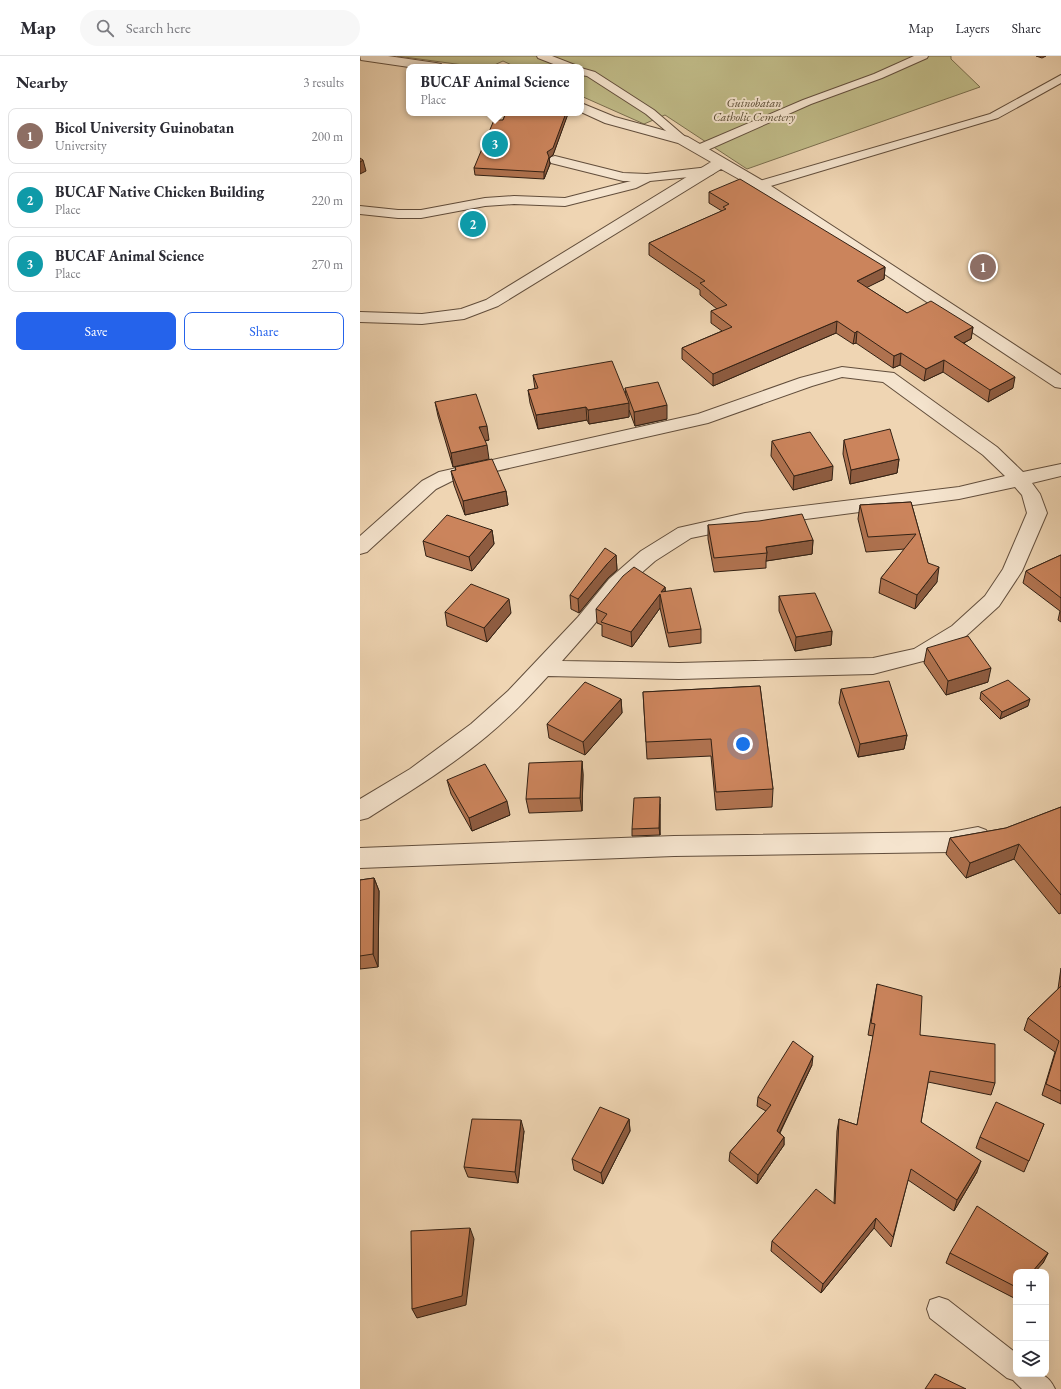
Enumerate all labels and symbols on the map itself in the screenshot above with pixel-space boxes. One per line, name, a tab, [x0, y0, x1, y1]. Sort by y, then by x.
park label: Guinobatan Catholic Cemetery	[713, 95, 795, 125]
pin: 3	[482, 129, 508, 159]
pin: 2	[460, 209, 486, 239]
pin: 1	[970, 252, 996, 282]
your location	[733, 734, 753, 754]

